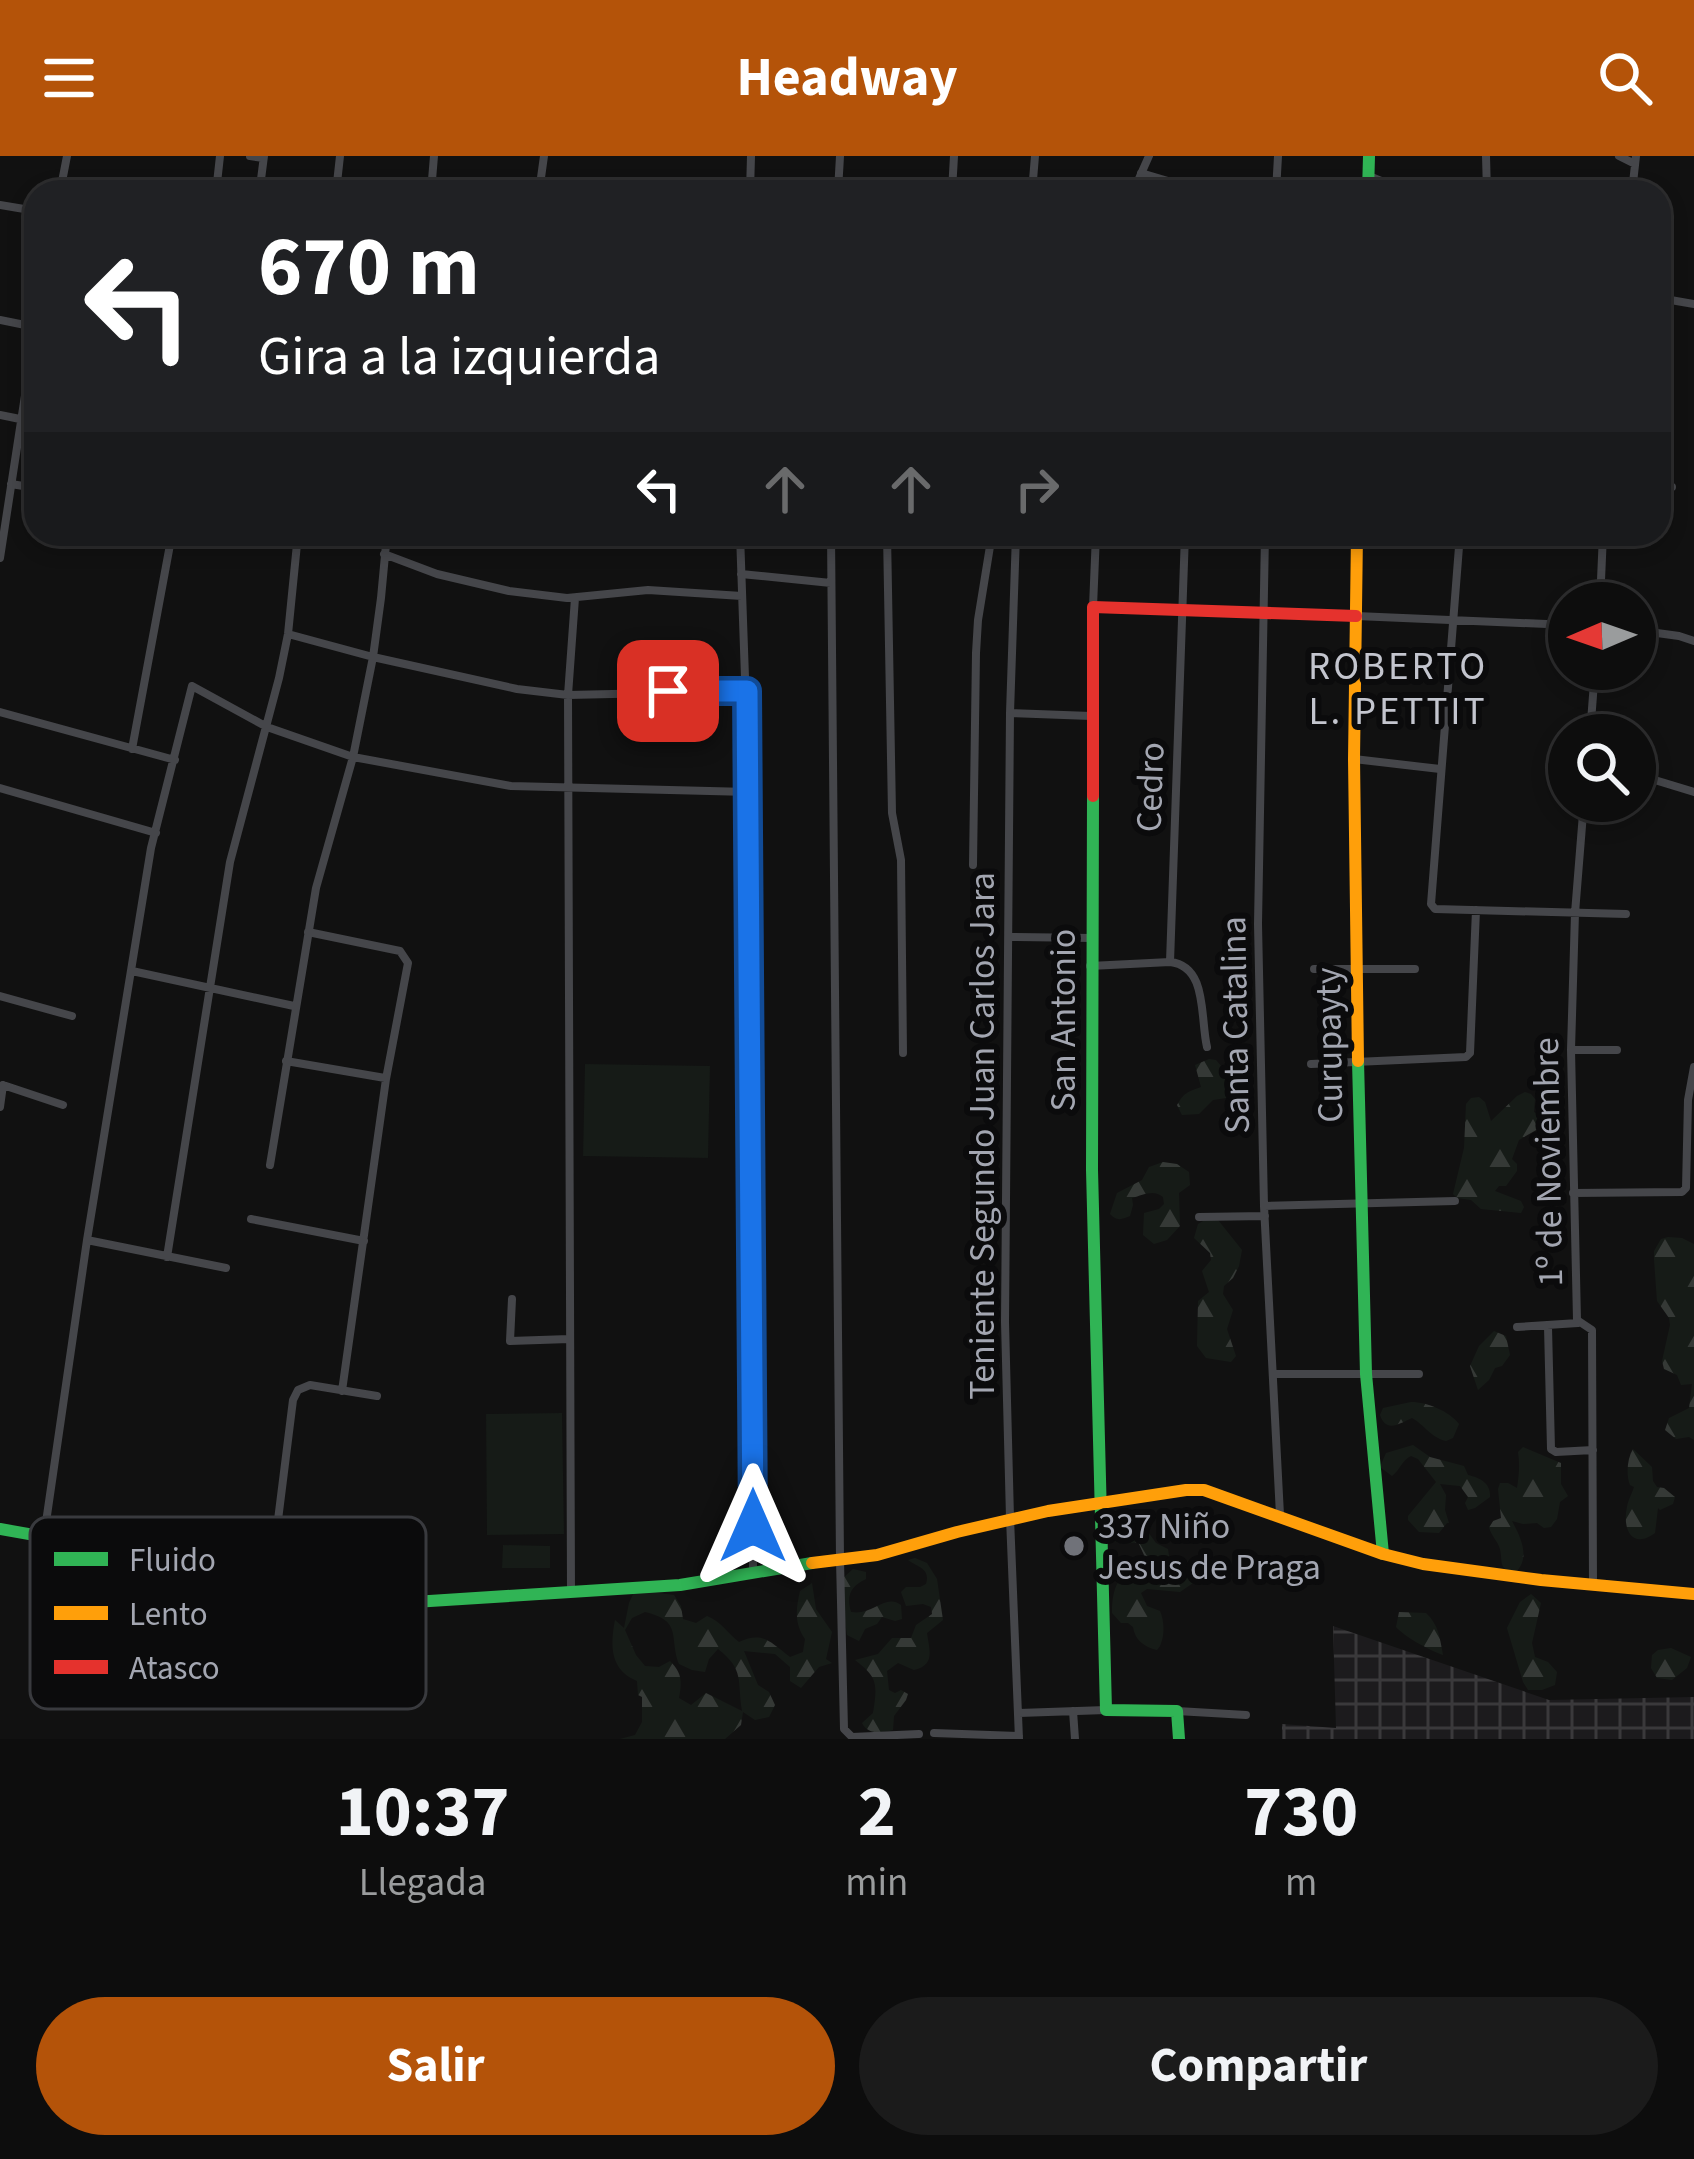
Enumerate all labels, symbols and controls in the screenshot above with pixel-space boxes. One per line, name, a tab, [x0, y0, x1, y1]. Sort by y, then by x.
text: Headway	[736, 40, 958, 117]
icon: menu	[36, 45, 102, 111]
icon: search	[1592, 45, 1658, 111]
text: 670 m	[258, 208, 480, 328]
icon: left	[60, 228, 216, 384]
text: Gira a la izquierda	[258, 319, 660, 396]
icon: left	[626, 456, 692, 522]
icon: ahead	[752, 456, 818, 522]
icon: ahead	[878, 456, 944, 522]
icon: right	[1004, 456, 1070, 522]
north arrow	[1548, 582, 1656, 690]
map controls	[1548, 582, 1656, 822]
district label: ROBERTO L. PETTIT	[1308, 639, 1488, 740]
pin	[617, 640, 719, 742]
icon: arrive	[635, 658, 701, 724]
button: search	[1548, 714, 1656, 822]
street label: Cedro	[1123, 741, 1178, 833]
street label: Teniente Segundo Juan Carlos Jara	[957, 872, 1008, 1400]
street label: Santa Catalina	[1208, 916, 1263, 1134]
street label: San Antonio	[1038, 929, 1089, 1111]
street label: Curupayty	[1303, 967, 1356, 1123]
street label: 1º de Noviembre	[1521, 1037, 1576, 1287]
position arrow	[690, 1463, 816, 1589]
place label: 337 Niño Jesus de Praga	[1098, 1501, 1321, 1593]
legend	[30, 1517, 426, 1709]
marker: 337 Niño Jesus de Praga	[1061, 1533, 1087, 1559]
text: Fluido	[129, 1537, 216, 1584]
text: Lento	[129, 1591, 208, 1638]
text: Atasco	[129, 1645, 220, 1692]
text: 10:37	[336, 1761, 509, 1864]
text: 2	[858, 1761, 896, 1864]
text: 730	[1244, 1761, 1358, 1864]
text: Llegada	[359, 1855, 487, 1911]
text: min	[845, 1855, 908, 1911]
text: m	[1285, 1855, 1317, 1911]
button: Salir	[36, 1997, 835, 2135]
button: Compartir	[859, 1997, 1658, 2135]

